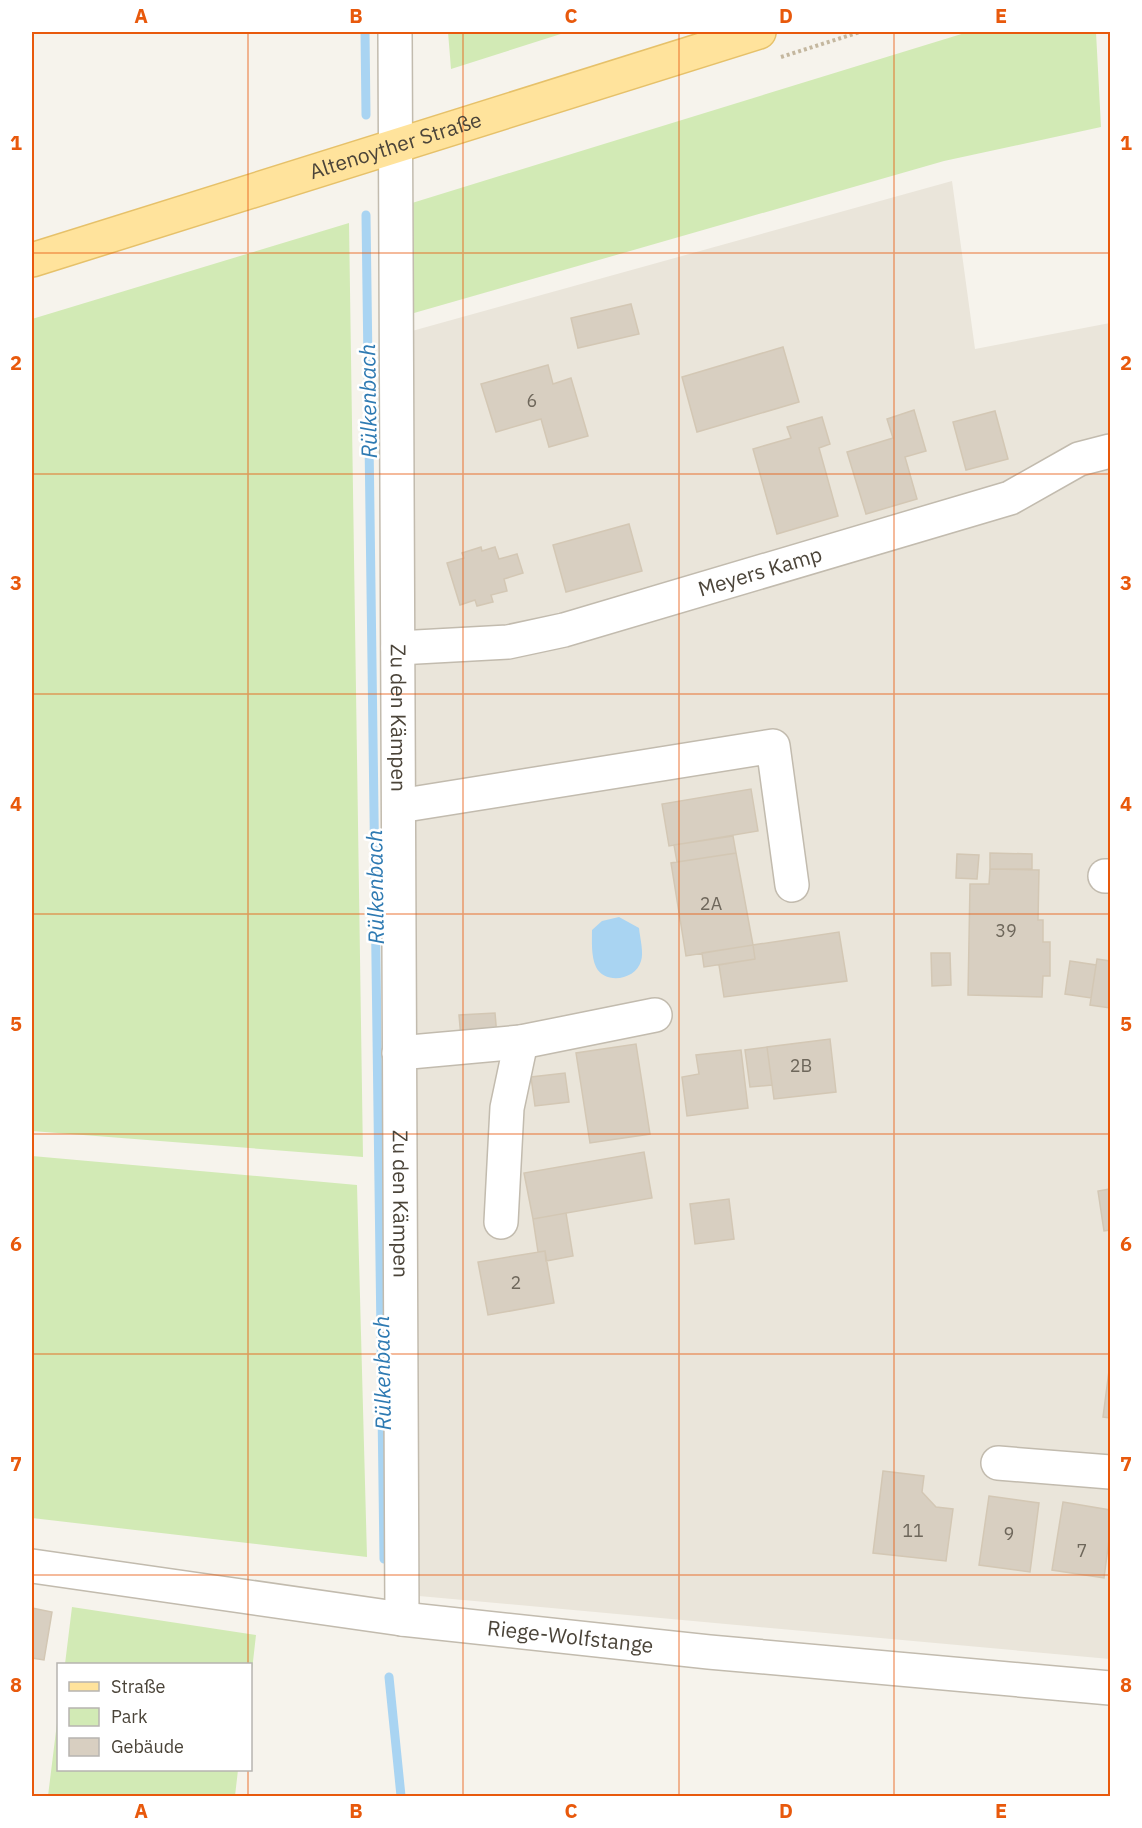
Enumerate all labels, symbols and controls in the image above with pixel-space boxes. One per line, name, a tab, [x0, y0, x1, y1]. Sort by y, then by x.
text: A	[134, 2, 148, 29]
text: B	[349, 2, 363, 29]
text: C	[564, 2, 578, 29]
text: D	[779, 2, 793, 29]
text: E	[995, 2, 1007, 29]
street label: Altenoyther Straße	[306, 105, 485, 185]
text: 1	[10, 129, 22, 156]
text: 1	[1120, 129, 1132, 156]
water label: Rülkenbach	[352, 343, 383, 459]
text: 2	[10, 349, 22, 376]
text: 2	[1120, 349, 1132, 376]
house number: 6	[527, 389, 537, 412]
street label: Meyers Kamp	[694, 539, 825, 603]
text: 3	[10, 569, 22, 596]
text: 3	[1120, 569, 1132, 596]
street label: Zu den Kämpen	[385, 644, 413, 792]
text: 4	[10, 790, 22, 817]
text: 4	[1120, 790, 1132, 817]
water label: Rülkenbach	[359, 829, 390, 945]
house number: 2A	[700, 892, 723, 915]
house number: 39	[995, 919, 1017, 942]
text: 5	[10, 1010, 22, 1037]
text: 5	[1120, 1010, 1132, 1037]
house number: 2B	[790, 1054, 812, 1077]
street label: Zu den Kämpen	[387, 1130, 415, 1278]
text: 6	[10, 1230, 22, 1257]
text: 6	[1120, 1230, 1132, 1257]
house number: 2	[511, 1271, 521, 1294]
water label: Rülkenbach	[366, 1315, 397, 1431]
text: 7	[10, 1450, 22, 1477]
text: 7	[1120, 1450, 1132, 1477]
house number: 11	[902, 1519, 924, 1542]
house number: 9	[1004, 1522, 1014, 1545]
house number: 7	[1077, 1539, 1087, 1562]
street label: Riege-Wolfstange	[486, 1613, 655, 1659]
legend	[57, 1663, 252, 1771]
text: 8	[10, 1671, 22, 1698]
text: 8	[1120, 1671, 1132, 1698]
text: Straße	[111, 1675, 165, 1698]
text: Park	[111, 1705, 148, 1728]
text: Gebäude	[111, 1735, 184, 1758]
text: A	[134, 1797, 148, 1824]
text: B	[349, 1797, 363, 1824]
text: C	[564, 1797, 578, 1824]
text: D	[779, 1797, 793, 1824]
text: E	[995, 1797, 1007, 1824]

